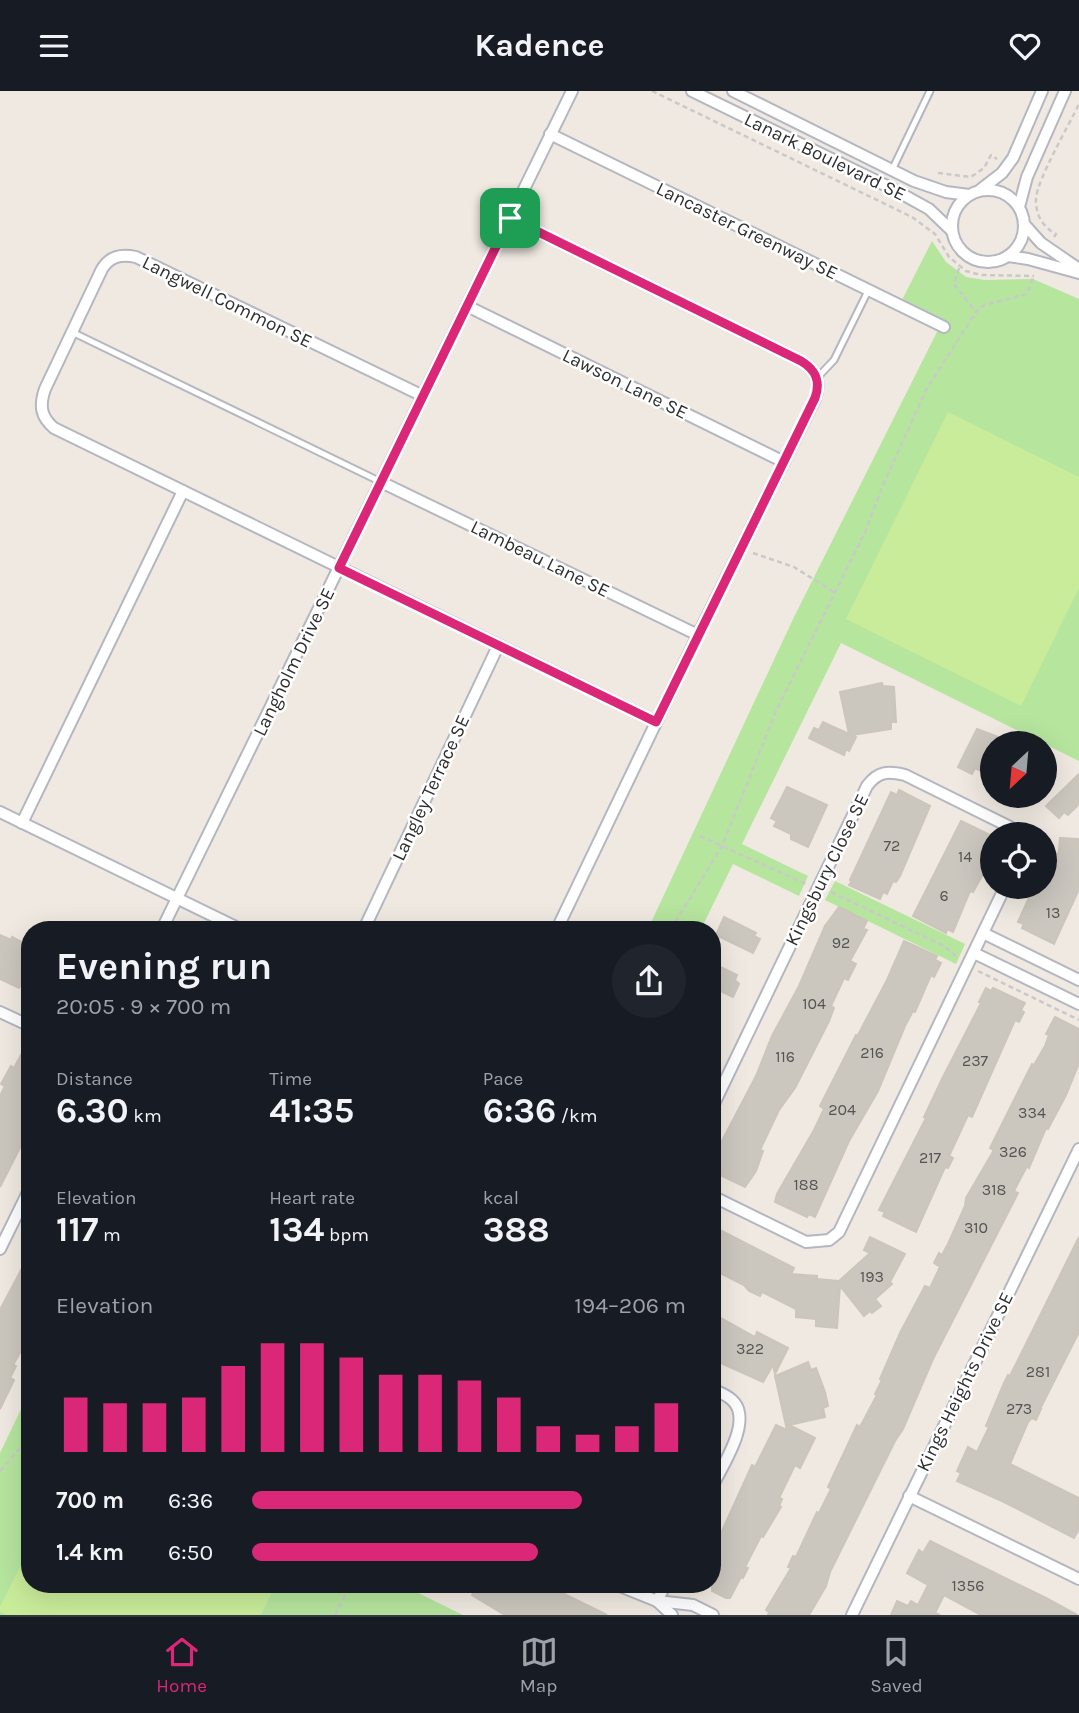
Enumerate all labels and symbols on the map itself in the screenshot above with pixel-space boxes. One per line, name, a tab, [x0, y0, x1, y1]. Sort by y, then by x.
street label: Lanark Boulevard SE	[741, 108, 909, 206]
street label: Lancaster Greenway SE	[653, 177, 841, 285]
pin	[480, 188, 540, 248]
street label: Langwell Common SE	[138, 251, 316, 353]
street label: Lawson Lane SE	[559, 344, 691, 424]
street label: Lambeau Lane SE	[467, 516, 613, 602]
street label: Langholm Drive SE	[249, 584, 339, 740]
street label: Langley Terrace SE	[388, 712, 474, 864]
north arrow	[980, 731, 1057, 809]
street label: Kingsbury Close SE	[781, 791, 873, 949]
house number: 72	[884, 836, 900, 855]
house number: 14	[958, 847, 972, 866]
house number: 6	[939, 886, 949, 905]
house number: 13	[1046, 903, 1060, 922]
house number: 92	[832, 933, 850, 952]
house number: 104	[802, 994, 826, 1013]
house number: 216	[860, 1043, 884, 1062]
house number: 116	[775, 1047, 795, 1066]
house number: 237	[962, 1051, 989, 1070]
house number: 204	[828, 1100, 856, 1119]
house number: 334	[1018, 1103, 1046, 1122]
house number: 326	[999, 1142, 1027, 1161]
house number: 217	[919, 1148, 942, 1167]
house number: 188	[794, 1175, 818, 1194]
house number: 318	[982, 1180, 1006, 1199]
house number: 310	[964, 1218, 988, 1237]
house number: 193	[860, 1267, 884, 1286]
street label: Kings Heights Drive SE	[912, 1289, 1018, 1475]
house number: 322	[736, 1339, 764, 1358]
house number: 281	[1026, 1362, 1050, 1381]
house number: 273	[1006, 1399, 1032, 1418]
house number: 1356	[952, 1576, 984, 1595]

